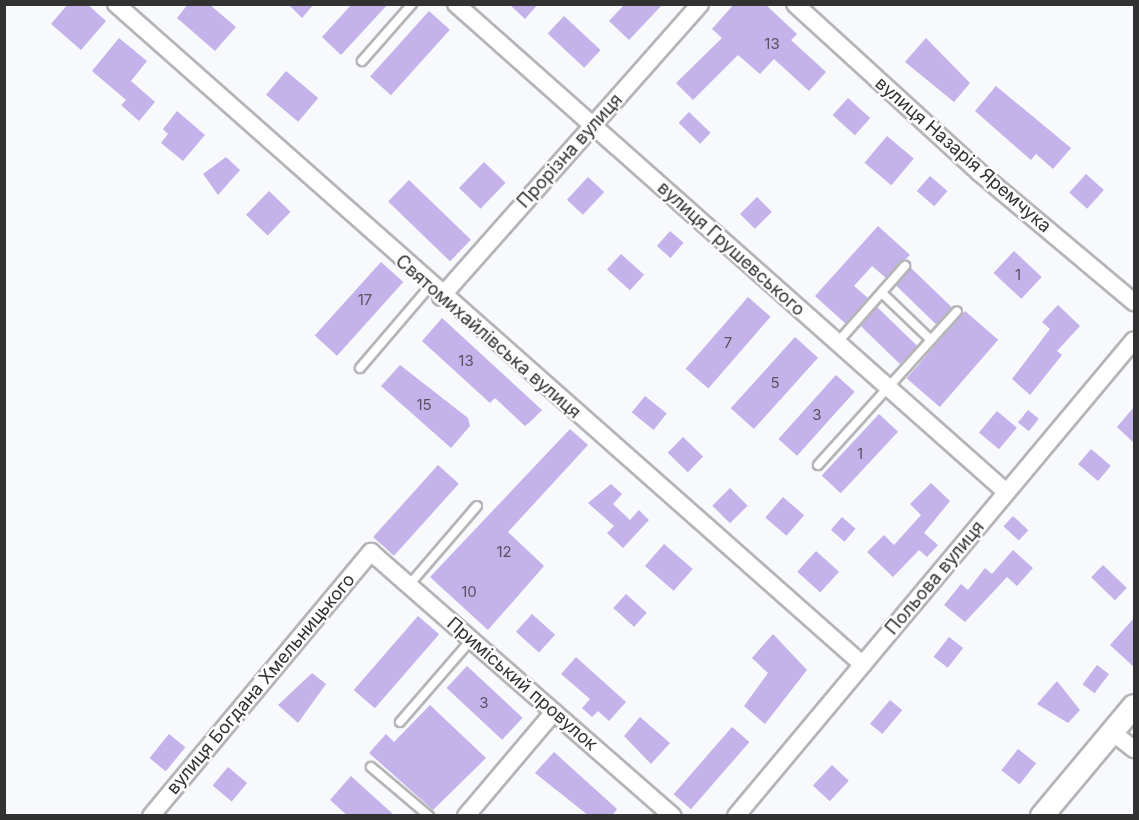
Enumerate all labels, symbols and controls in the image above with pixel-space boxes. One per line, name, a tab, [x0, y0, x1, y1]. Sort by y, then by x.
house number: 13	[764, 35, 780, 53]
street label: вулиця Назарія Яремчука	[871, 73, 1055, 237]
street label: Прорізна вулиця	[513, 89, 627, 213]
street label: вулиця Грушевського	[653, 177, 809, 321]
street label: Святомихайлівська вулиця	[391, 251, 585, 423]
house number: 1	[1015, 266, 1021, 284]
house number: 17	[358, 291, 372, 309]
house number: 7	[724, 334, 732, 352]
house number: 13	[458, 352, 474, 370]
house number: 5	[770, 374, 780, 392]
house number: 15	[416, 396, 432, 414]
house number: 3	[812, 406, 822, 424]
house number: 1	[857, 445, 863, 463]
street label: Польова вулиця	[881, 517, 989, 639]
house number: 12	[496, 543, 512, 561]
street label: вулиця Богдана Хмельницького	[162, 569, 360, 799]
house number: 10	[461, 583, 477, 601]
street label: Приміський провулок	[442, 613, 602, 755]
house number: 3	[479, 694, 489, 712]

